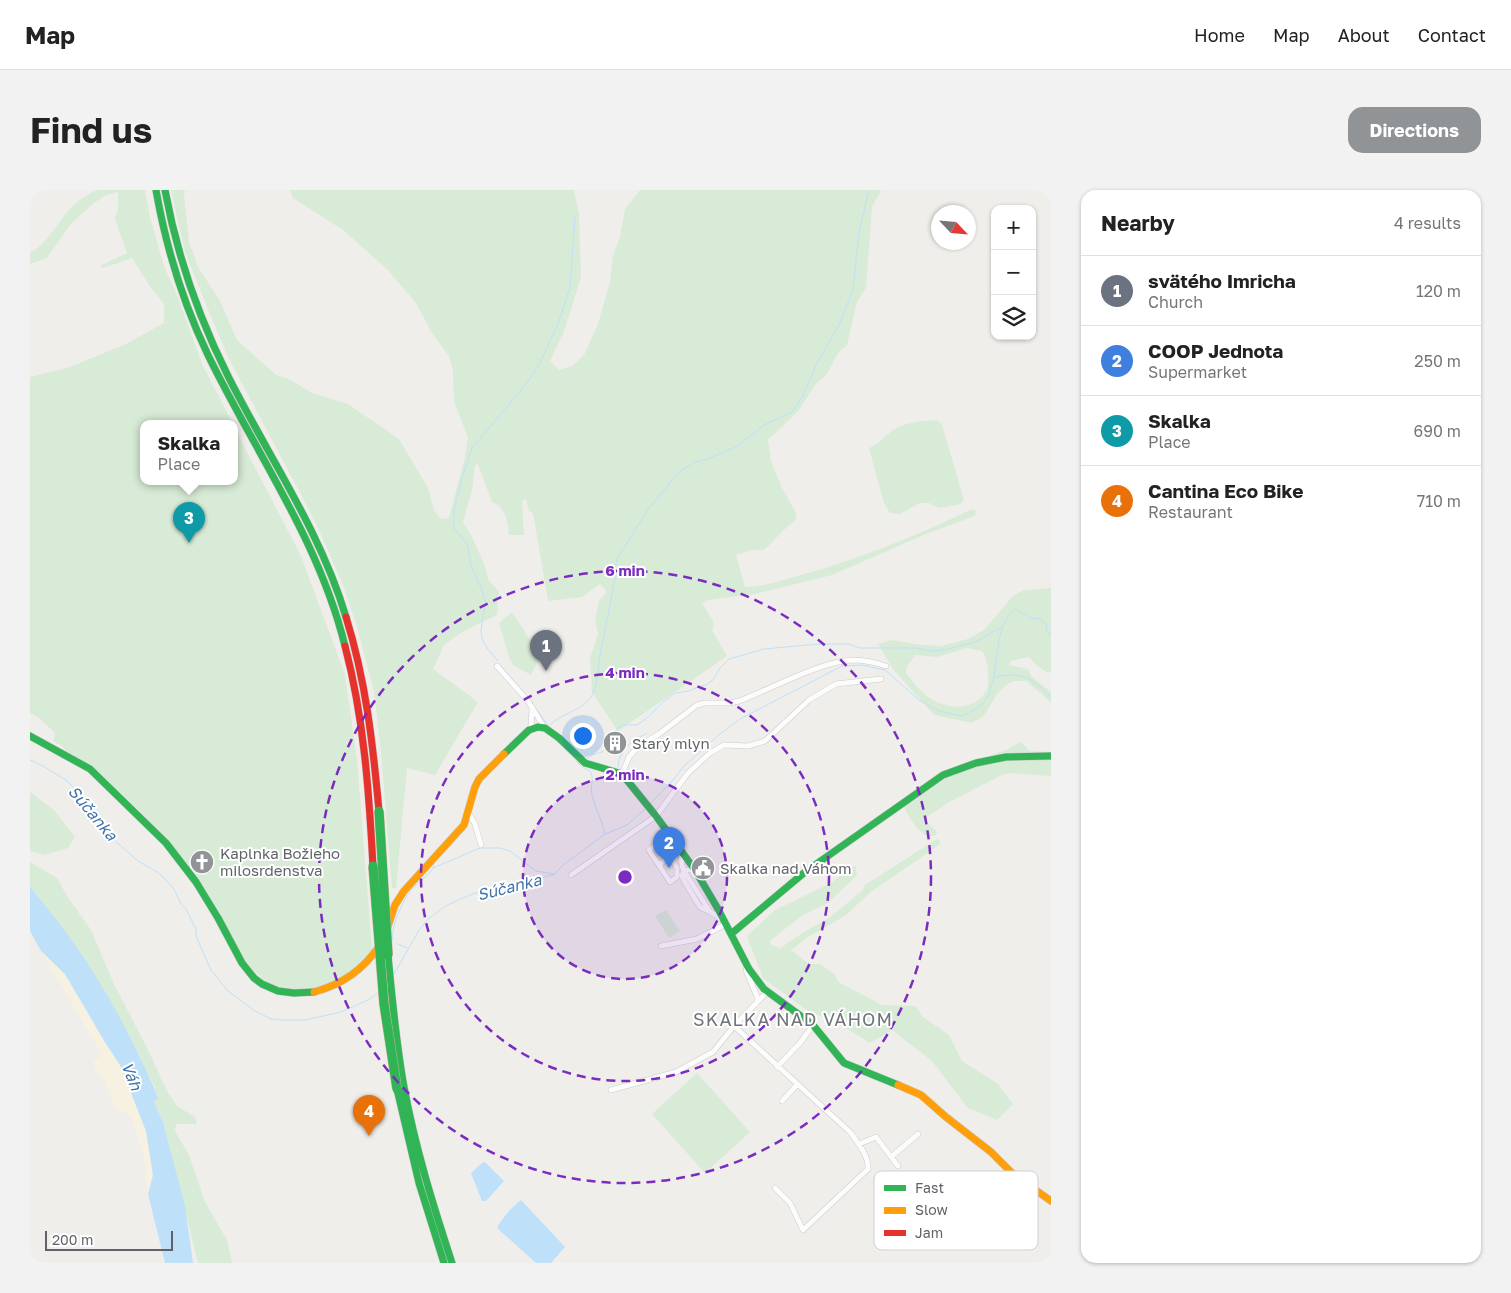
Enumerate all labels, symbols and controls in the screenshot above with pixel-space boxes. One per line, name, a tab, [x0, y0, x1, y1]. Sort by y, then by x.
text: Map	[25, 20, 75, 49]
text: Home	[1194, 24, 1245, 46]
text: Map	[1273, 24, 1310, 46]
text: About	[1338, 24, 1390, 46]
text: Contact	[1418, 24, 1486, 46]
button: Directions	[1348, 107, 1481, 153]
text: Find us	[30, 109, 152, 151]
north arrow	[931, 205, 976, 250]
map controls	[991, 205, 1036, 340]
button: +	[991, 205, 1036, 250]
text: Nearby	[1101, 210, 1175, 236]
text: 4 results	[1394, 213, 1461, 233]
button: −	[991, 250, 1036, 295]
text: svätého Imricha	[1148, 269, 1296, 292]
text: 1	[1113, 281, 1121, 301]
text: 120 m	[1416, 281, 1461, 301]
text: Church	[1148, 292, 1203, 312]
button: layers	[991, 295, 1036, 340]
text: COOP Jednota	[1148, 339, 1283, 362]
text: 2	[1112, 351, 1122, 371]
text: 250 m	[1414, 351, 1461, 371]
text: Supermarket	[1148, 362, 1247, 382]
text: Skalka	[1148, 409, 1211, 432]
popup	[140, 420, 238, 485]
text: 3	[1112, 421, 1122, 441]
text: 690 m	[1414, 421, 1461, 441]
text: Skalka	[158, 431, 220, 454]
text: Place	[1148, 432, 1191, 452]
text: Place	[158, 454, 200, 474]
text: Cantina Eco Bike	[1148, 479, 1303, 502]
text: 4	[1112, 491, 1122, 511]
text: 710 m	[1417, 491, 1461, 511]
pin: 3	[173, 502, 205, 543]
text: Restaurant	[1148, 502, 1233, 522]
text: 6 min	[605, 561, 645, 579]
pin: 1	[530, 630, 562, 671]
text: 4 min	[605, 663, 645, 681]
your location	[570, 723, 596, 749]
building icon: Starý mlyn	[602, 730, 628, 756]
place label: Starý mlyn	[632, 734, 710, 752]
text: 2 min	[605, 765, 645, 783]
water label: Súčanka	[64, 782, 122, 845]
pin: 2	[653, 827, 685, 868]
place label: Kaplnka Božieho milosrdenstva	[220, 844, 340, 879]
church icon: Kaplnka Božieho milosrdenstva	[189, 849, 215, 875]
public building icon: Skalka nad Váhom	[690, 855, 716, 881]
place label: Skalka nad Váhom	[720, 859, 852, 877]
centre of rings	[616, 868, 634, 886]
water label: Súčanka	[475, 869, 544, 905]
district label: SKALKA NAD VÁHOM	[693, 1008, 893, 1030]
water label: Váh	[117, 1059, 147, 1094]
pin: 4	[353, 1095, 385, 1136]
legend	[874, 1171, 1038, 1250]
text: Fast	[915, 1179, 944, 1196]
text: Slow	[915, 1201, 948, 1218]
text: Jam	[915, 1224, 943, 1241]
scale bar	[45, 1228, 172, 1251]
text: 200 m	[52, 1231, 93, 1248]

